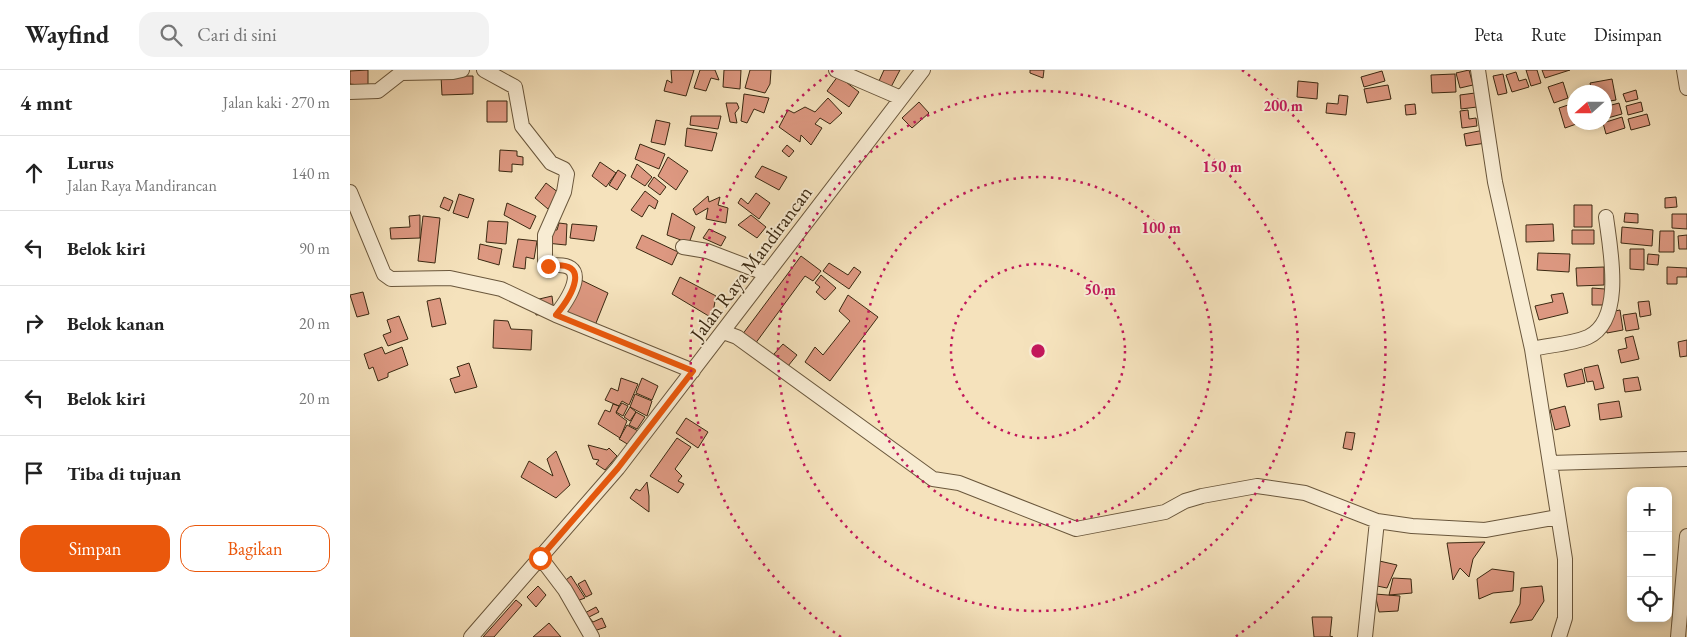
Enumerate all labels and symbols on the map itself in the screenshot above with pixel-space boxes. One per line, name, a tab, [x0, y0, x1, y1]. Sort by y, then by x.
north arrow	[1567, 85, 1612, 130]
text: 200 m	[1263, 96, 1303, 115]
text: 150 m	[1202, 157, 1242, 176]
street label: Jalan Raya Mandirancan	[683, 180, 818, 347]
text: 100 m	[1141, 218, 1181, 237]
route end	[537, 255, 560, 278]
text: 50 m	[1084, 280, 1116, 299]
centre of rings	[1029, 342, 1047, 360]
route start	[529, 547, 552, 570]

